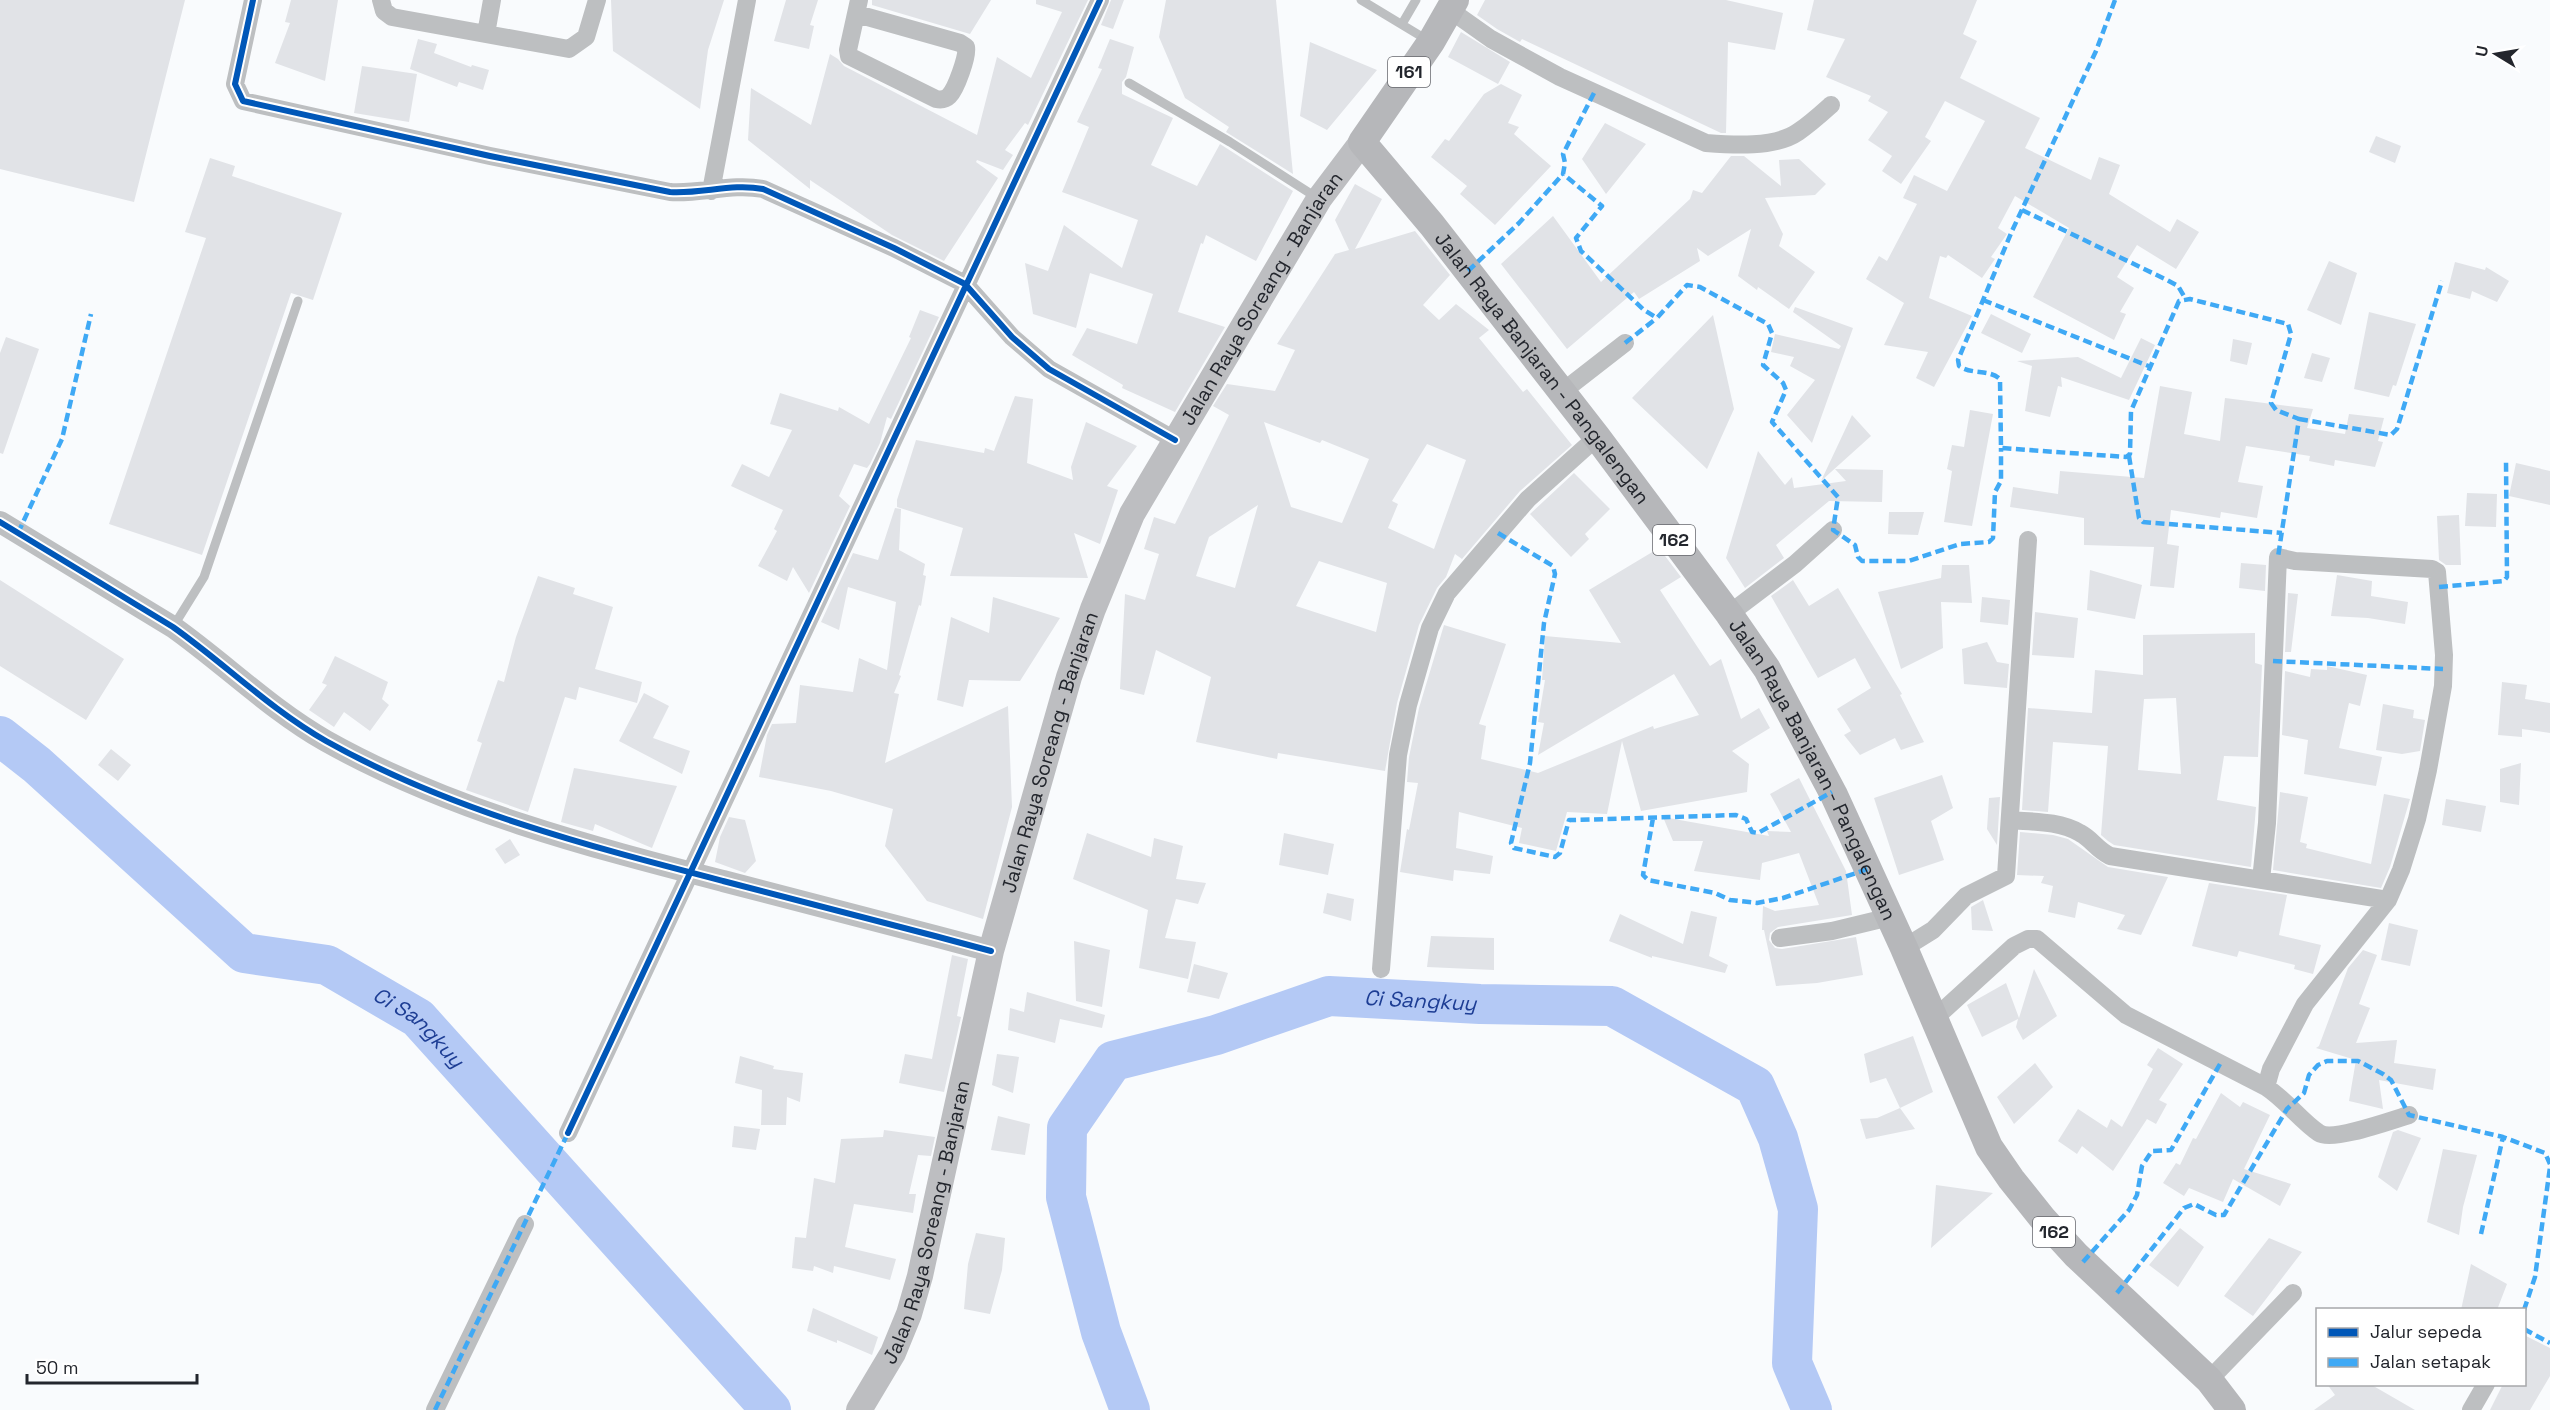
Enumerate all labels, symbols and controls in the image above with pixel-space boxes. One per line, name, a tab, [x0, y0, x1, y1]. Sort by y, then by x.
north arrow	[2466, 24, 2526, 84]
text: U	[2470, 44, 2493, 59]
road number: 161	[1388, 57, 1430, 87]
street label: Jalan Raya Soreang - Banjaran	[1175, 166, 1348, 430]
street label: Jalan Raya Banjaran - Pangalengan	[1429, 226, 1656, 509]
road number: 162	[1653, 525, 1695, 555]
street label: Jalan Raya Soreang - Banjaran	[995, 608, 1104, 896]
street label: Jalan Raya Banjaran - Pangalengan	[1723, 613, 1903, 924]
water label: Ci Sangkuy	[368, 981, 471, 1074]
water label: Ci Sangkuy	[1363, 984, 1478, 1017]
street label: Jalan Raya Soreang - Banjaran	[876, 1078, 975, 1369]
road number: 162	[2033, 1217, 2075, 1247]
legend	[2316, 1308, 2526, 1386]
text: Jalur sepeda	[2370, 1320, 2482, 1343]
scale bar	[27, 1347, 196, 1385]
text: Jalan setapak	[2370, 1350, 2491, 1373]
text: 50 m	[36, 1356, 78, 1379]

